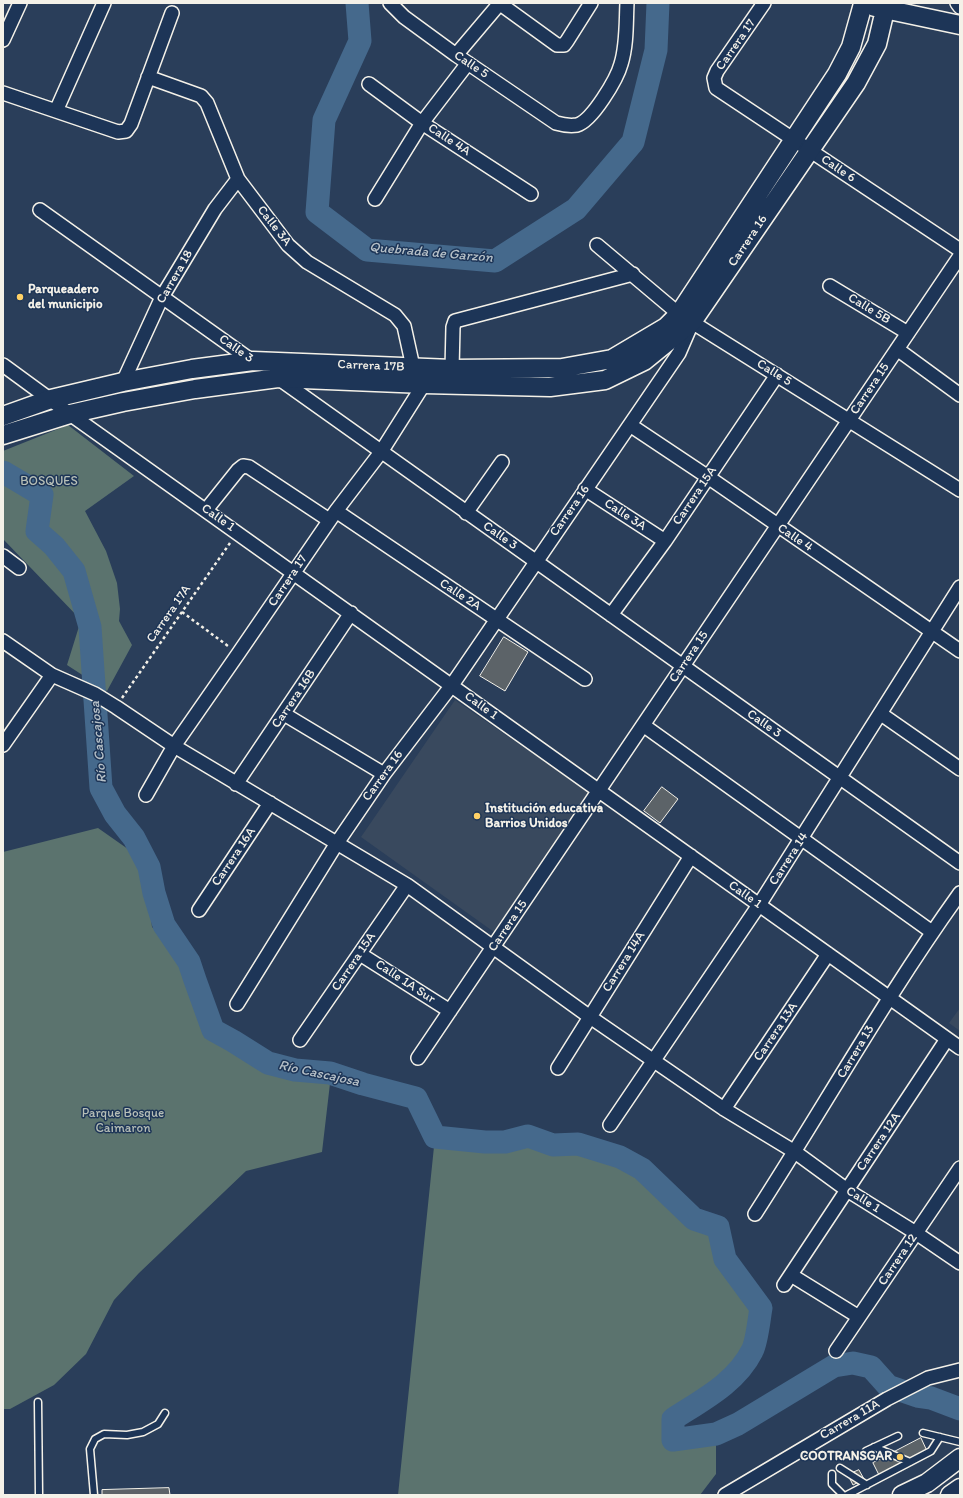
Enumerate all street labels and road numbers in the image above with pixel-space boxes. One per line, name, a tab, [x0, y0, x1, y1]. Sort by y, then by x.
street label: Carrera 17	[713, 16, 759, 74]
street label: Calle 5	[451, 48, 491, 82]
street label: Calle 4A	[425, 120, 473, 160]
street label: Calle 6	[818, 152, 858, 186]
street label: Calle 3A	[253, 203, 295, 249]
street label: Carrera 16	[725, 212, 771, 270]
street label: Carrera 18	[153, 247, 197, 307]
street label: Calle 5B	[845, 290, 893, 328]
street label: Calle 3	[216, 332, 256, 366]
street label: Calle 5	[754, 356, 794, 390]
street label: Carrera 17B	[337, 357, 405, 375]
street label: Carrera 15	[847, 360, 893, 418]
street label: Carrera 15A	[670, 464, 720, 528]
street label: Carrera 16	[547, 482, 593, 540]
street label: Calle 3A	[601, 496, 649, 534]
street label: Calle 1	[198, 501, 238, 535]
street label: Calle 3	[480, 519, 520, 553]
street label: Calle 4	[774, 521, 816, 555]
street label: Carrera 17	[265, 552, 311, 610]
street label: Calle 2A	[436, 576, 484, 614]
street label: Carrera 17A	[143, 582, 195, 646]
street label: Carrera 15	[666, 628, 712, 686]
street label: Carrera 16B	[269, 667, 319, 731]
street label: Calle 1	[461, 689, 501, 723]
street label: Calle 3	[744, 707, 784, 741]
street label: Carrera 16	[359, 748, 407, 804]
street label: Carrera 16A	[209, 825, 259, 889]
street label: Carrera 14	[766, 830, 812, 888]
street label: Calle 1	[725, 878, 765, 912]
street label: Carrera 15	[485, 897, 531, 955]
street label: Carrera 14A	[599, 929, 649, 995]
street label: Carrera 15A	[329, 930, 379, 994]
street label: Calle 1A Sur	[372, 957, 438, 1007]
street label: Carrera 13A	[751, 1000, 801, 1064]
street label: Carrera 13	[834, 1023, 878, 1081]
street label: Carrera 12A	[854, 1110, 904, 1174]
street label: Calle 1	[843, 1183, 883, 1217]
street label: Carrera 12	[875, 1231, 921, 1289]
street label: Carrera 11A	[817, 1397, 883, 1443]

